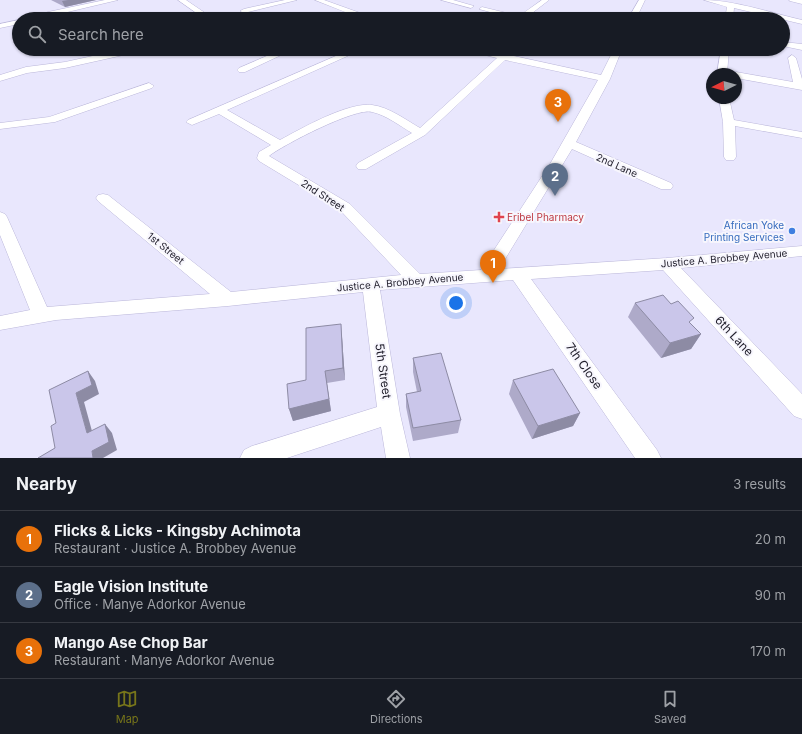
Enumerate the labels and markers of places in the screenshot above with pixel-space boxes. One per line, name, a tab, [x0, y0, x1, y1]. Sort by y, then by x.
pin: 3	[545, 89, 571, 122]
pin: 2	[542, 163, 568, 196]
place label: Eribel Pharmacy	[507, 211, 584, 223]
marker: Eribel Pharmacy	[494, 212, 504, 222]
place label: African Yoke Printing Services	[704, 219, 784, 243]
marker: African Yoke Printing Services	[787, 226, 797, 236]
pin: 1	[480, 250, 506, 283]

